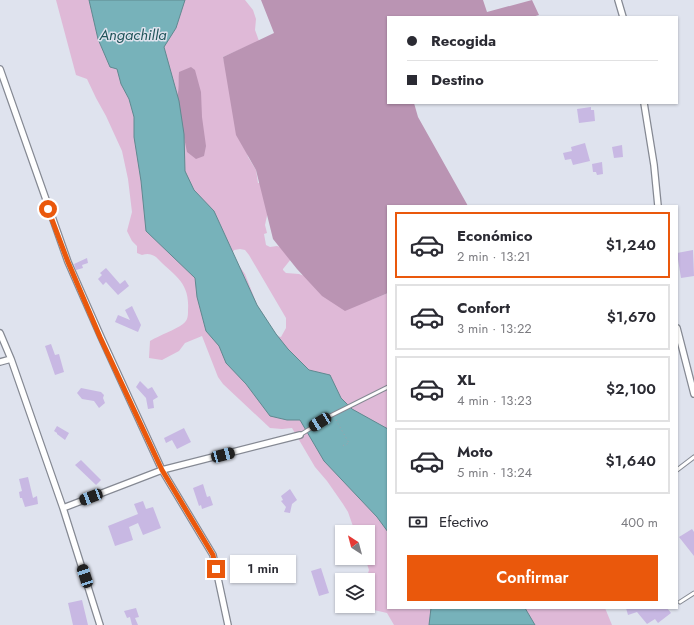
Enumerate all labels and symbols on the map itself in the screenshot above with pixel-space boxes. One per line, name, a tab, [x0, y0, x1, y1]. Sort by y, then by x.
water label: Angachilla	[98, 24, 167, 46]
route start	[39, 200, 57, 218]
car	[307, 411, 333, 433]
car	[210, 446, 236, 464]
car	[78, 487, 104, 507]
north arrow	[335, 525, 375, 565]
callout: 1 min	[230, 555, 296, 583]
route end	[207, 560, 225, 578]
car	[76, 563, 94, 589]

